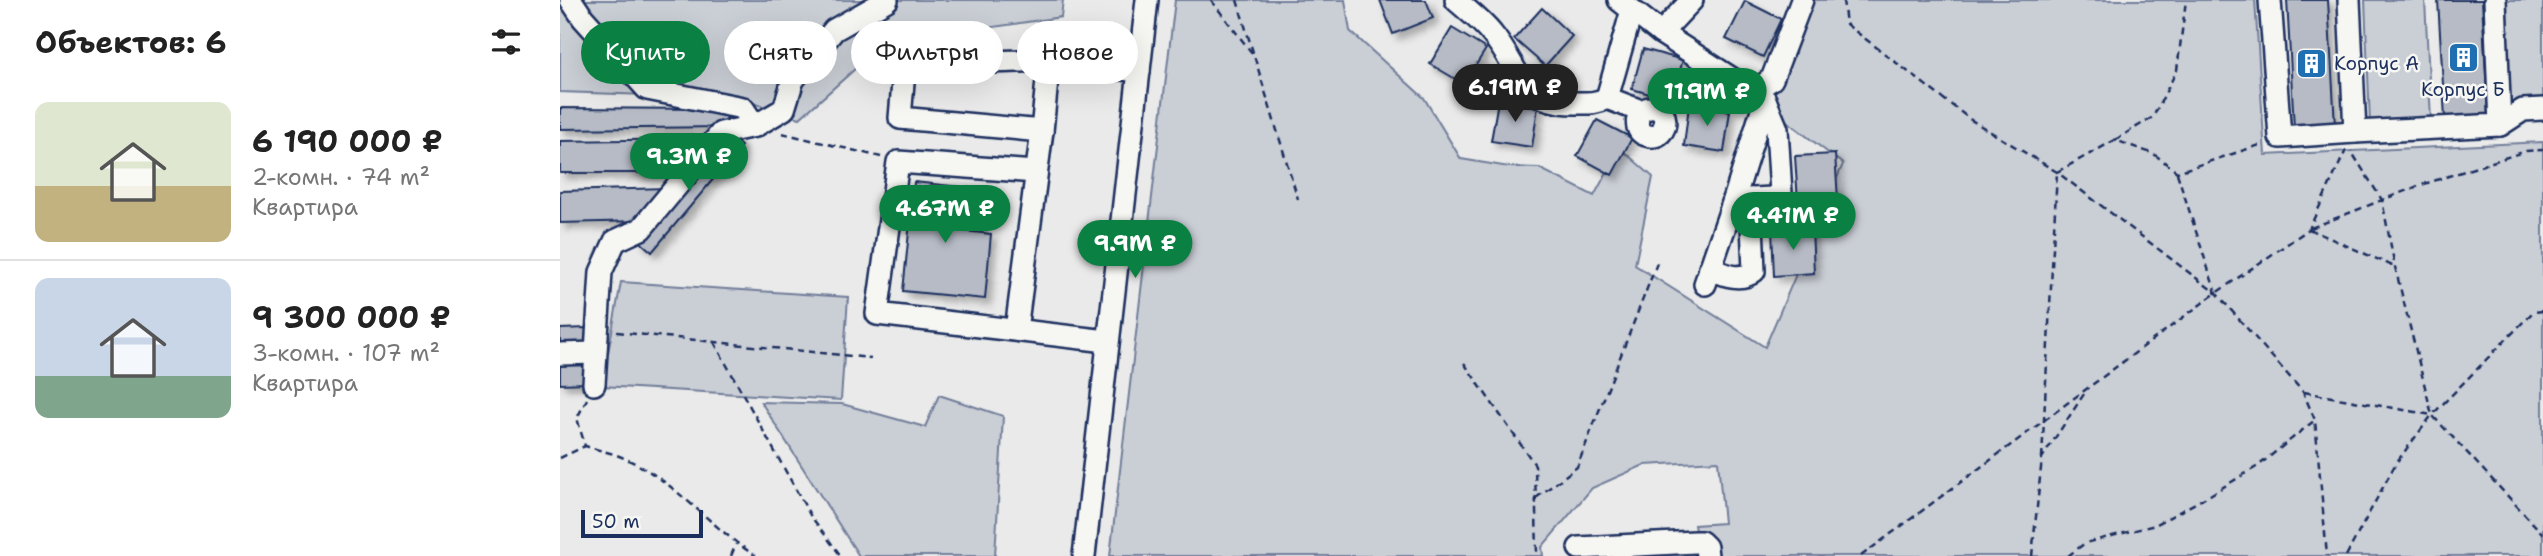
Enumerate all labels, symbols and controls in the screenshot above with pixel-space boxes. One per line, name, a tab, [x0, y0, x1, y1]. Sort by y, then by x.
chip: Купить	[581, 21, 710, 84]
chip: Снять	[724, 21, 837, 84]
chip: Фильтры	[851, 21, 1003, 84]
chip: Новое	[1017, 21, 1138, 84]
text: Объектов: 6	[35, 22, 227, 63]
icon: filters	[487, 23, 525, 61]
building icon: Корпус Б	[2446, 41, 2480, 75]
building icon: Корпус А	[2294, 46, 2328, 80]
place label: Корпус А	[2334, 51, 2419, 76]
pin: 6.19M ₽	[1450, 64, 1580, 124]
pin: 11.9M ₽	[1642, 68, 1772, 128]
text: 6.19M ₽	[1468, 72, 1562, 102]
text: 11.9M ₽	[1664, 76, 1750, 106]
place label: Корпус Б	[2421, 77, 2505, 102]
text: 6 190 000 ₽	[252, 121, 443, 162]
icon: home	[91, 130, 175, 214]
pin: 9.3M ₽	[632, 134, 746, 193]
text: 9.3M ₽	[646, 141, 732, 171]
text: 2-комн. · 74 m²	[252, 162, 430, 192]
pin: 4.67M ₽	[880, 186, 1010, 245]
text: Квартира	[252, 192, 358, 222]
pin: 4.41M ₽	[1728, 192, 1858, 252]
text: 4.67M ₽	[895, 193, 995, 223]
text: 4.41M ₽	[1747, 200, 1839, 230]
pin: 9.9M ₽	[1078, 220, 1192, 280]
text: 9.9M ₽	[1093, 228, 1177, 258]
text: 9 300 000 ₽	[252, 297, 451, 338]
icon: home	[91, 306, 175, 390]
text: 3-комн. · 107 m²	[252, 338, 440, 368]
text: Квартира	[252, 368, 358, 398]
scale bar	[581, 507, 704, 539]
text: 50 m	[592, 509, 640, 534]

